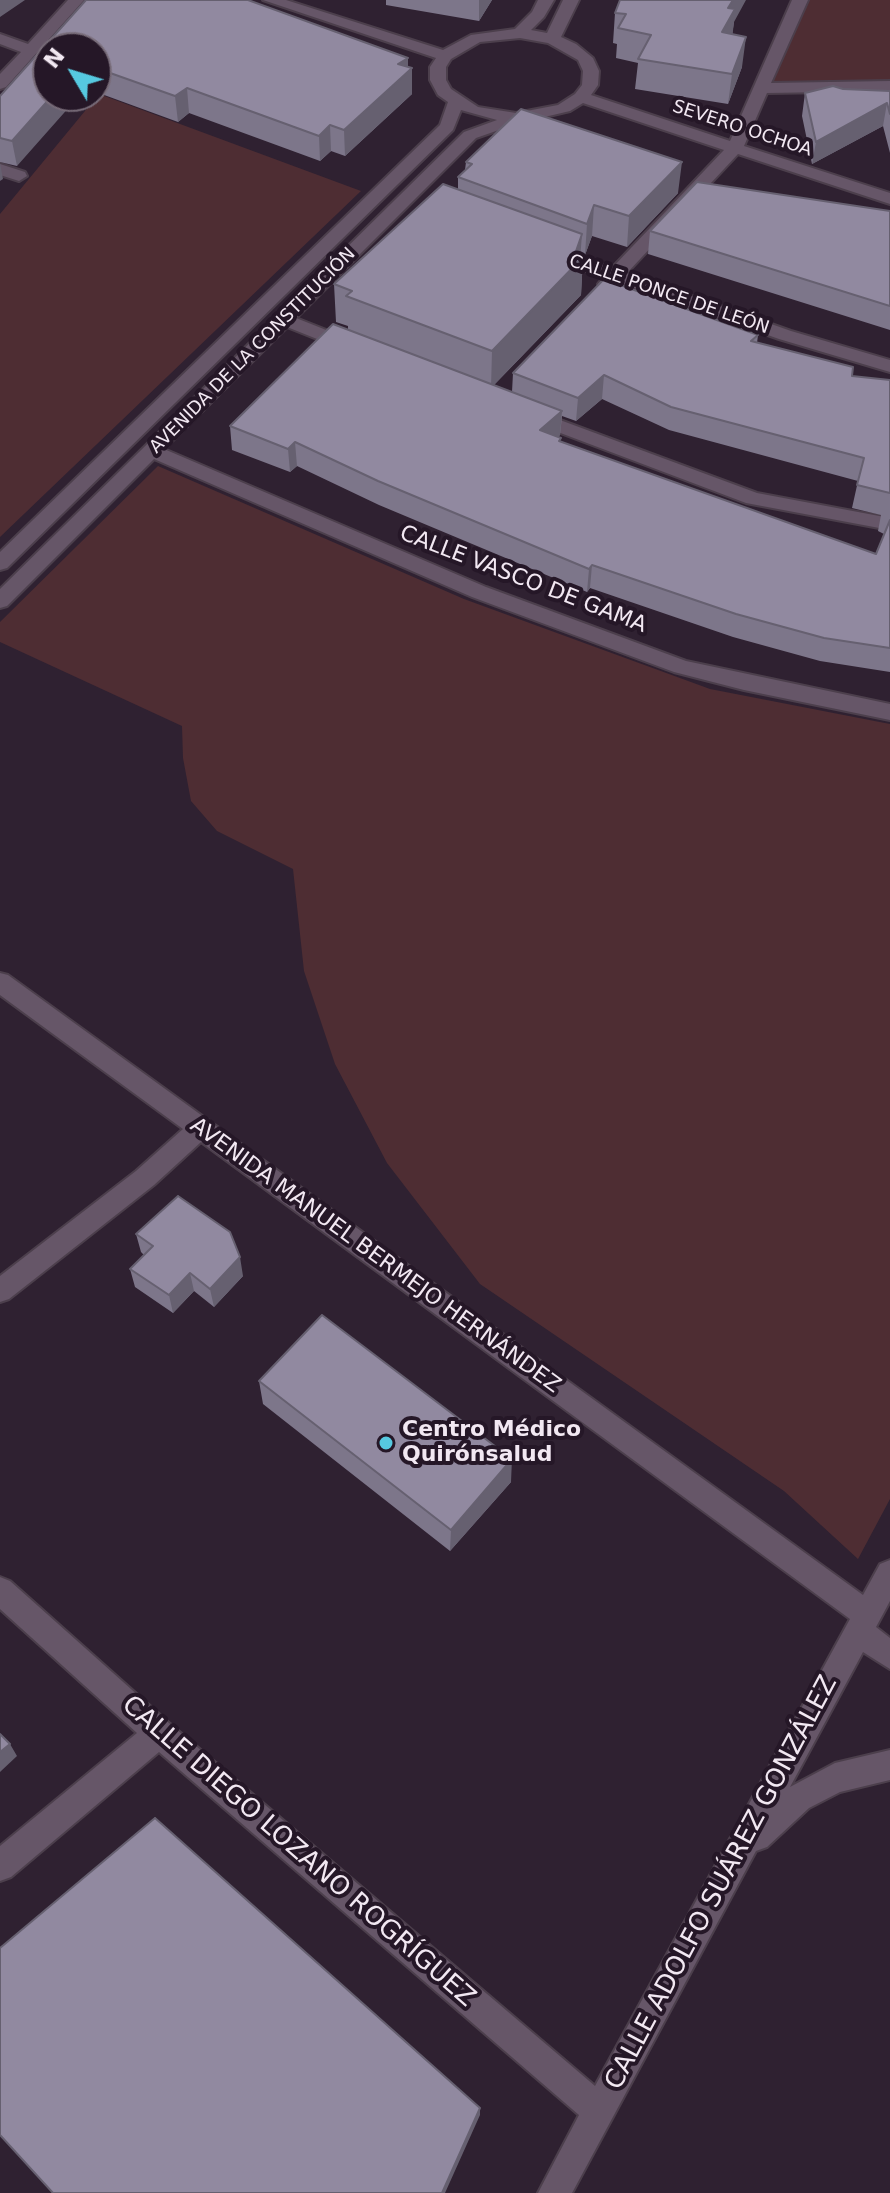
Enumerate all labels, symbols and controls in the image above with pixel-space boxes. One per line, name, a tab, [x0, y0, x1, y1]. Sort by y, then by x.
north arrow	[32, 32, 112, 112]
text: N	[39, 43, 70, 73]
street label: SEVERO OCHOA	[670, 96, 814, 162]
street label: AVENIDA DE LA CONSTITUCIÓN	[146, 244, 360, 458]
street label: CALLE PONCE DE LEÓN	[566, 251, 772, 339]
street label: CALLE VASCO DE GAMA	[396, 521, 650, 639]
street label: AVENIDA MANUEL BERMEJO HERNÁNDEZ	[185, 1113, 565, 1399]
place label: Centro Médico Quirónsalud	[402, 1417, 581, 1468]
marker: Centro Médico Quirónsalud	[377, 1434, 395, 1452]
street label: CALLE ADOLFO SUÁREZ GONZÁLEZ	[599, 1671, 845, 2095]
street label: CALLE DIEGO LOZANO ROGRÍGUEZ	[115, 1690, 481, 2014]

